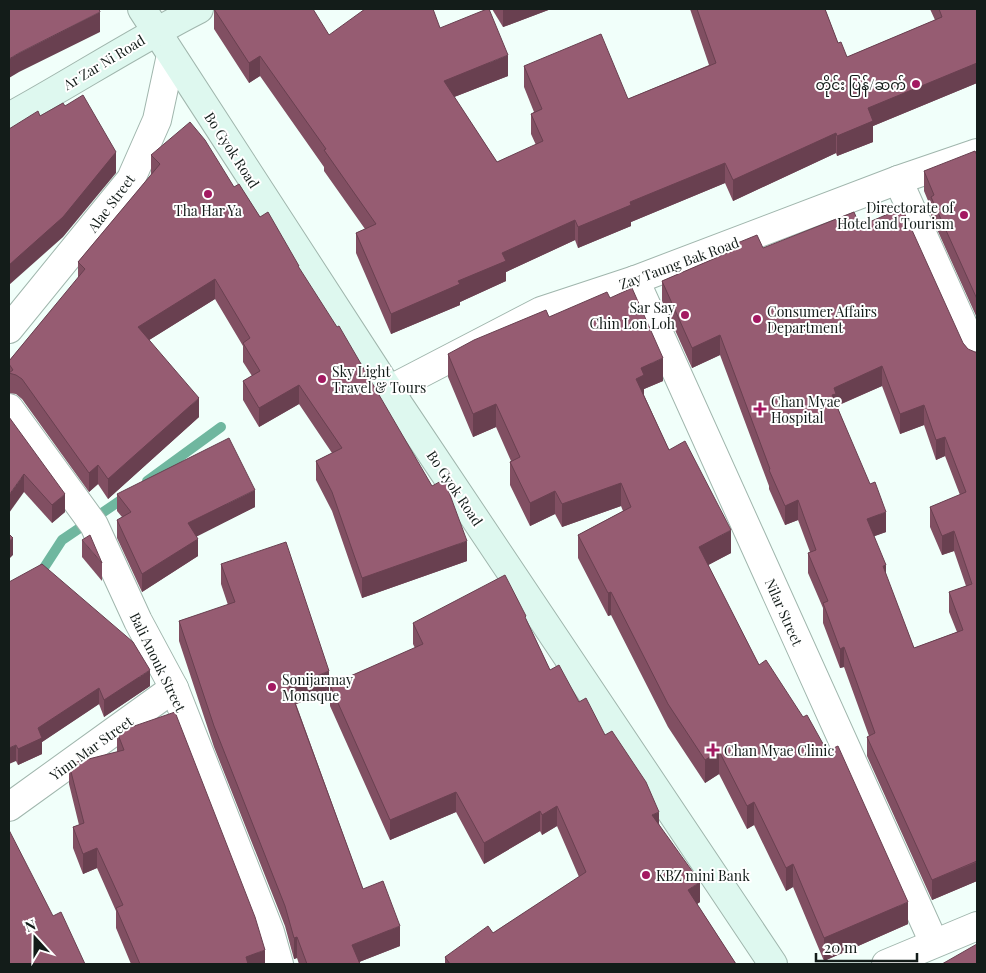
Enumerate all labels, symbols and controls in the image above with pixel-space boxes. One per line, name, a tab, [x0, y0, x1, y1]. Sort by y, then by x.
street label: Ar Zar Ni Road	[59, 30, 148, 94]
place label: တိုင်း ပြန်/ဆက်	[815, 75, 906, 97]
marker: တိုင်း ပြန်/ဆက်	[910, 78, 922, 90]
street label: Bo Gyok Road	[200, 108, 264, 192]
street label: Alae Street	[82, 169, 140, 237]
marker: Tha Har Ya	[202, 188, 214, 200]
place label: Directorate of Hotel and Tourism	[837, 198, 955, 233]
place label: Tha Har Ya	[174, 201, 242, 220]
marker: Directorate of Hotel and Tourism	[958, 209, 970, 221]
street label: Zay Taung Bak Road	[616, 232, 742, 294]
place label: Sar Say Chin Lon Loh	[589, 298, 676, 333]
place label: Consumer Affairs Department	[767, 302, 877, 337]
marker: Sar Say Chin Lon Loh	[679, 309, 691, 321]
marker: Consumer Affairs Department	[751, 313, 763, 325]
place label: Sky Light Travel & Tours	[332, 362, 426, 397]
marker: Sky Light Travel & Tours	[316, 373, 328, 385]
place label: Chan Myae Hospital	[771, 392, 841, 427]
marker: Chan Myae Hospital	[753, 402, 767, 416]
street label: Bo Gyok Road	[423, 447, 487, 529]
street label: Nilar Street	[761, 575, 808, 650]
street label: Bali Anouk Street	[126, 609, 191, 716]
place label: Sonijarmay Monsque	[282, 670, 353, 705]
marker: Sonijarmay Monsque	[266, 681, 278, 693]
street label: Yinn Mar Street	[45, 711, 137, 785]
place label: Chan Myae Clinic	[724, 741, 834, 760]
marker: Chan Myae Clinic	[706, 743, 720, 757]
place label: KBZ mini Bank	[656, 866, 750, 885]
marker: KBZ mini Bank	[640, 869, 652, 881]
north arrow	[10, 913, 60, 963]
text: N	[22, 915, 38, 936]
scale bar	[816, 930, 917, 962]
text: 20 m	[824, 937, 858, 957]

